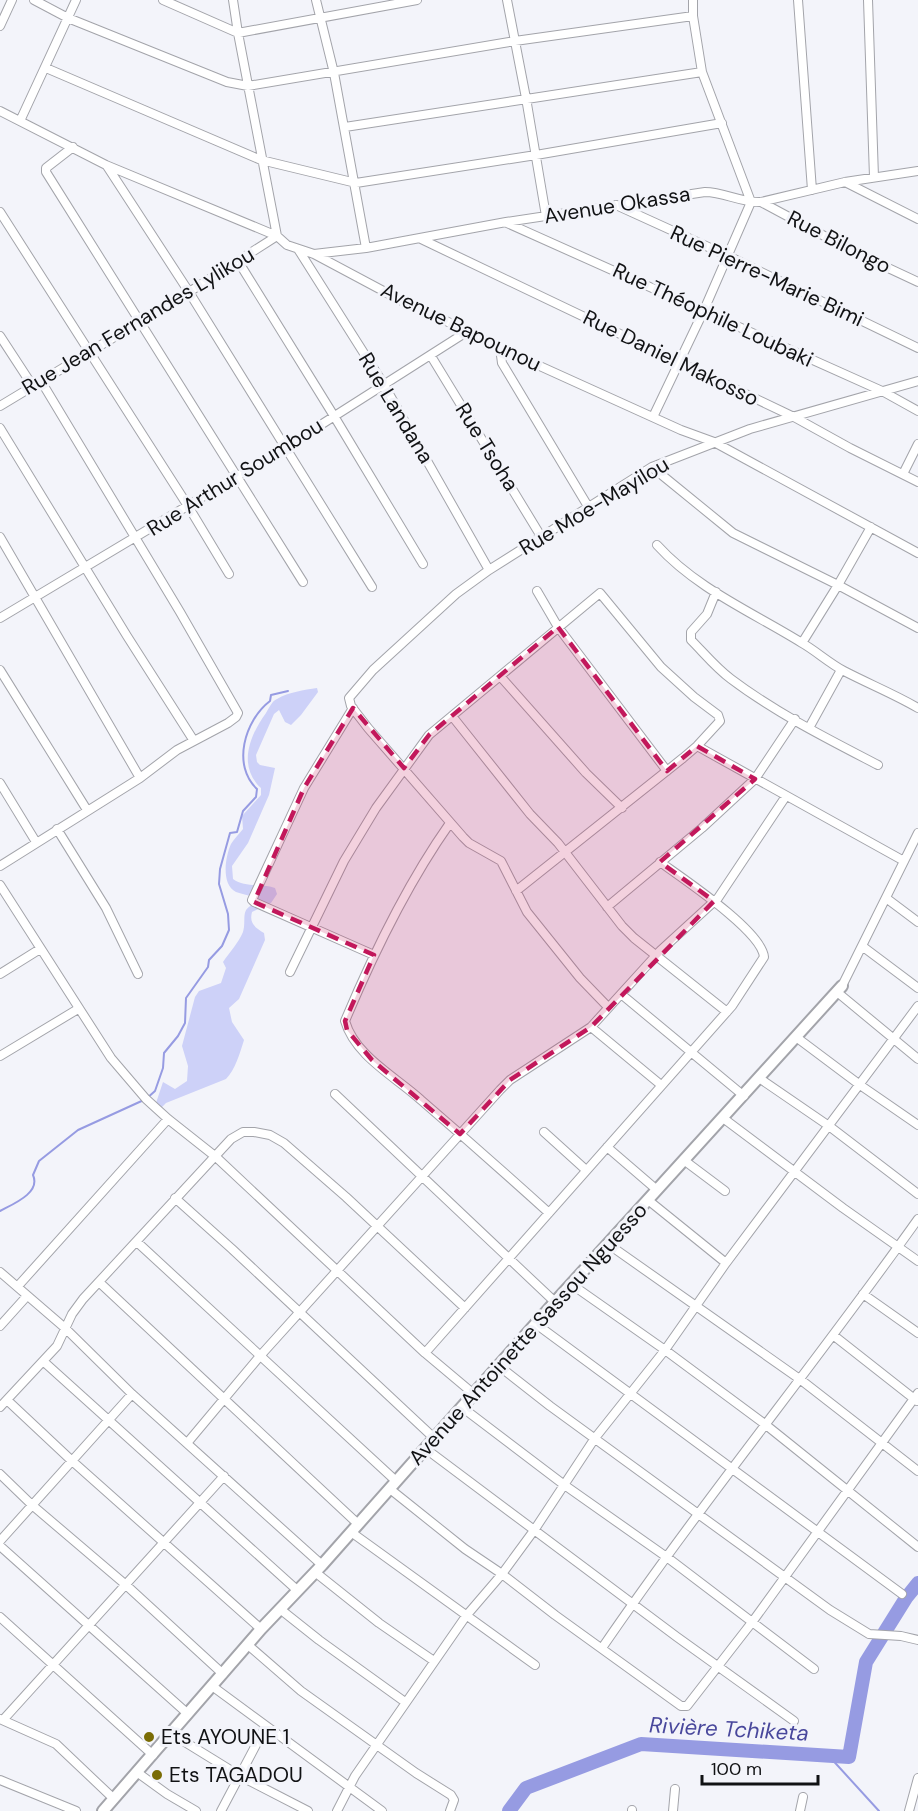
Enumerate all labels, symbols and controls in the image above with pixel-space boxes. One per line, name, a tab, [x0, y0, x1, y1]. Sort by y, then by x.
street label: Avenue Okassa	[542, 180, 692, 230]
street label: Rue Bilongo	[782, 204, 896, 280]
street label: Rue Pierre-Marie Bimi	[666, 219, 868, 333]
street label: Rue Jean Fernandes Lylikou	[17, 240, 259, 402]
street label: Rue Théophile Loubaki	[608, 256, 818, 374]
street label: Avenue Bapounou	[376, 276, 546, 378]
street label: Rue Daniel Makosso	[579, 303, 763, 413]
street label: Rue Landana	[352, 347, 440, 469]
street label: Rue Tsoha	[449, 398, 525, 496]
street label: Rue Arthur Soumbou	[142, 411, 328, 543]
street label: Rue Moe-Mayilou	[514, 450, 674, 562]
street label: Avenue Antoinette Sassou Nguesso	[402, 1197, 654, 1471]
water label: Rivière Tchiketa	[648, 1710, 810, 1748]
place label: Ets AYOUNE 1	[161, 1723, 289, 1751]
marker: Ets AYOUNE 1	[142, 1730, 156, 1744]
scale bar	[702, 1748, 818, 1786]
text: 100 m	[711, 1757, 762, 1781]
place label: Ets TAGADOU	[169, 1761, 303, 1789]
marker: Ets TAGADOU	[150, 1768, 164, 1782]

